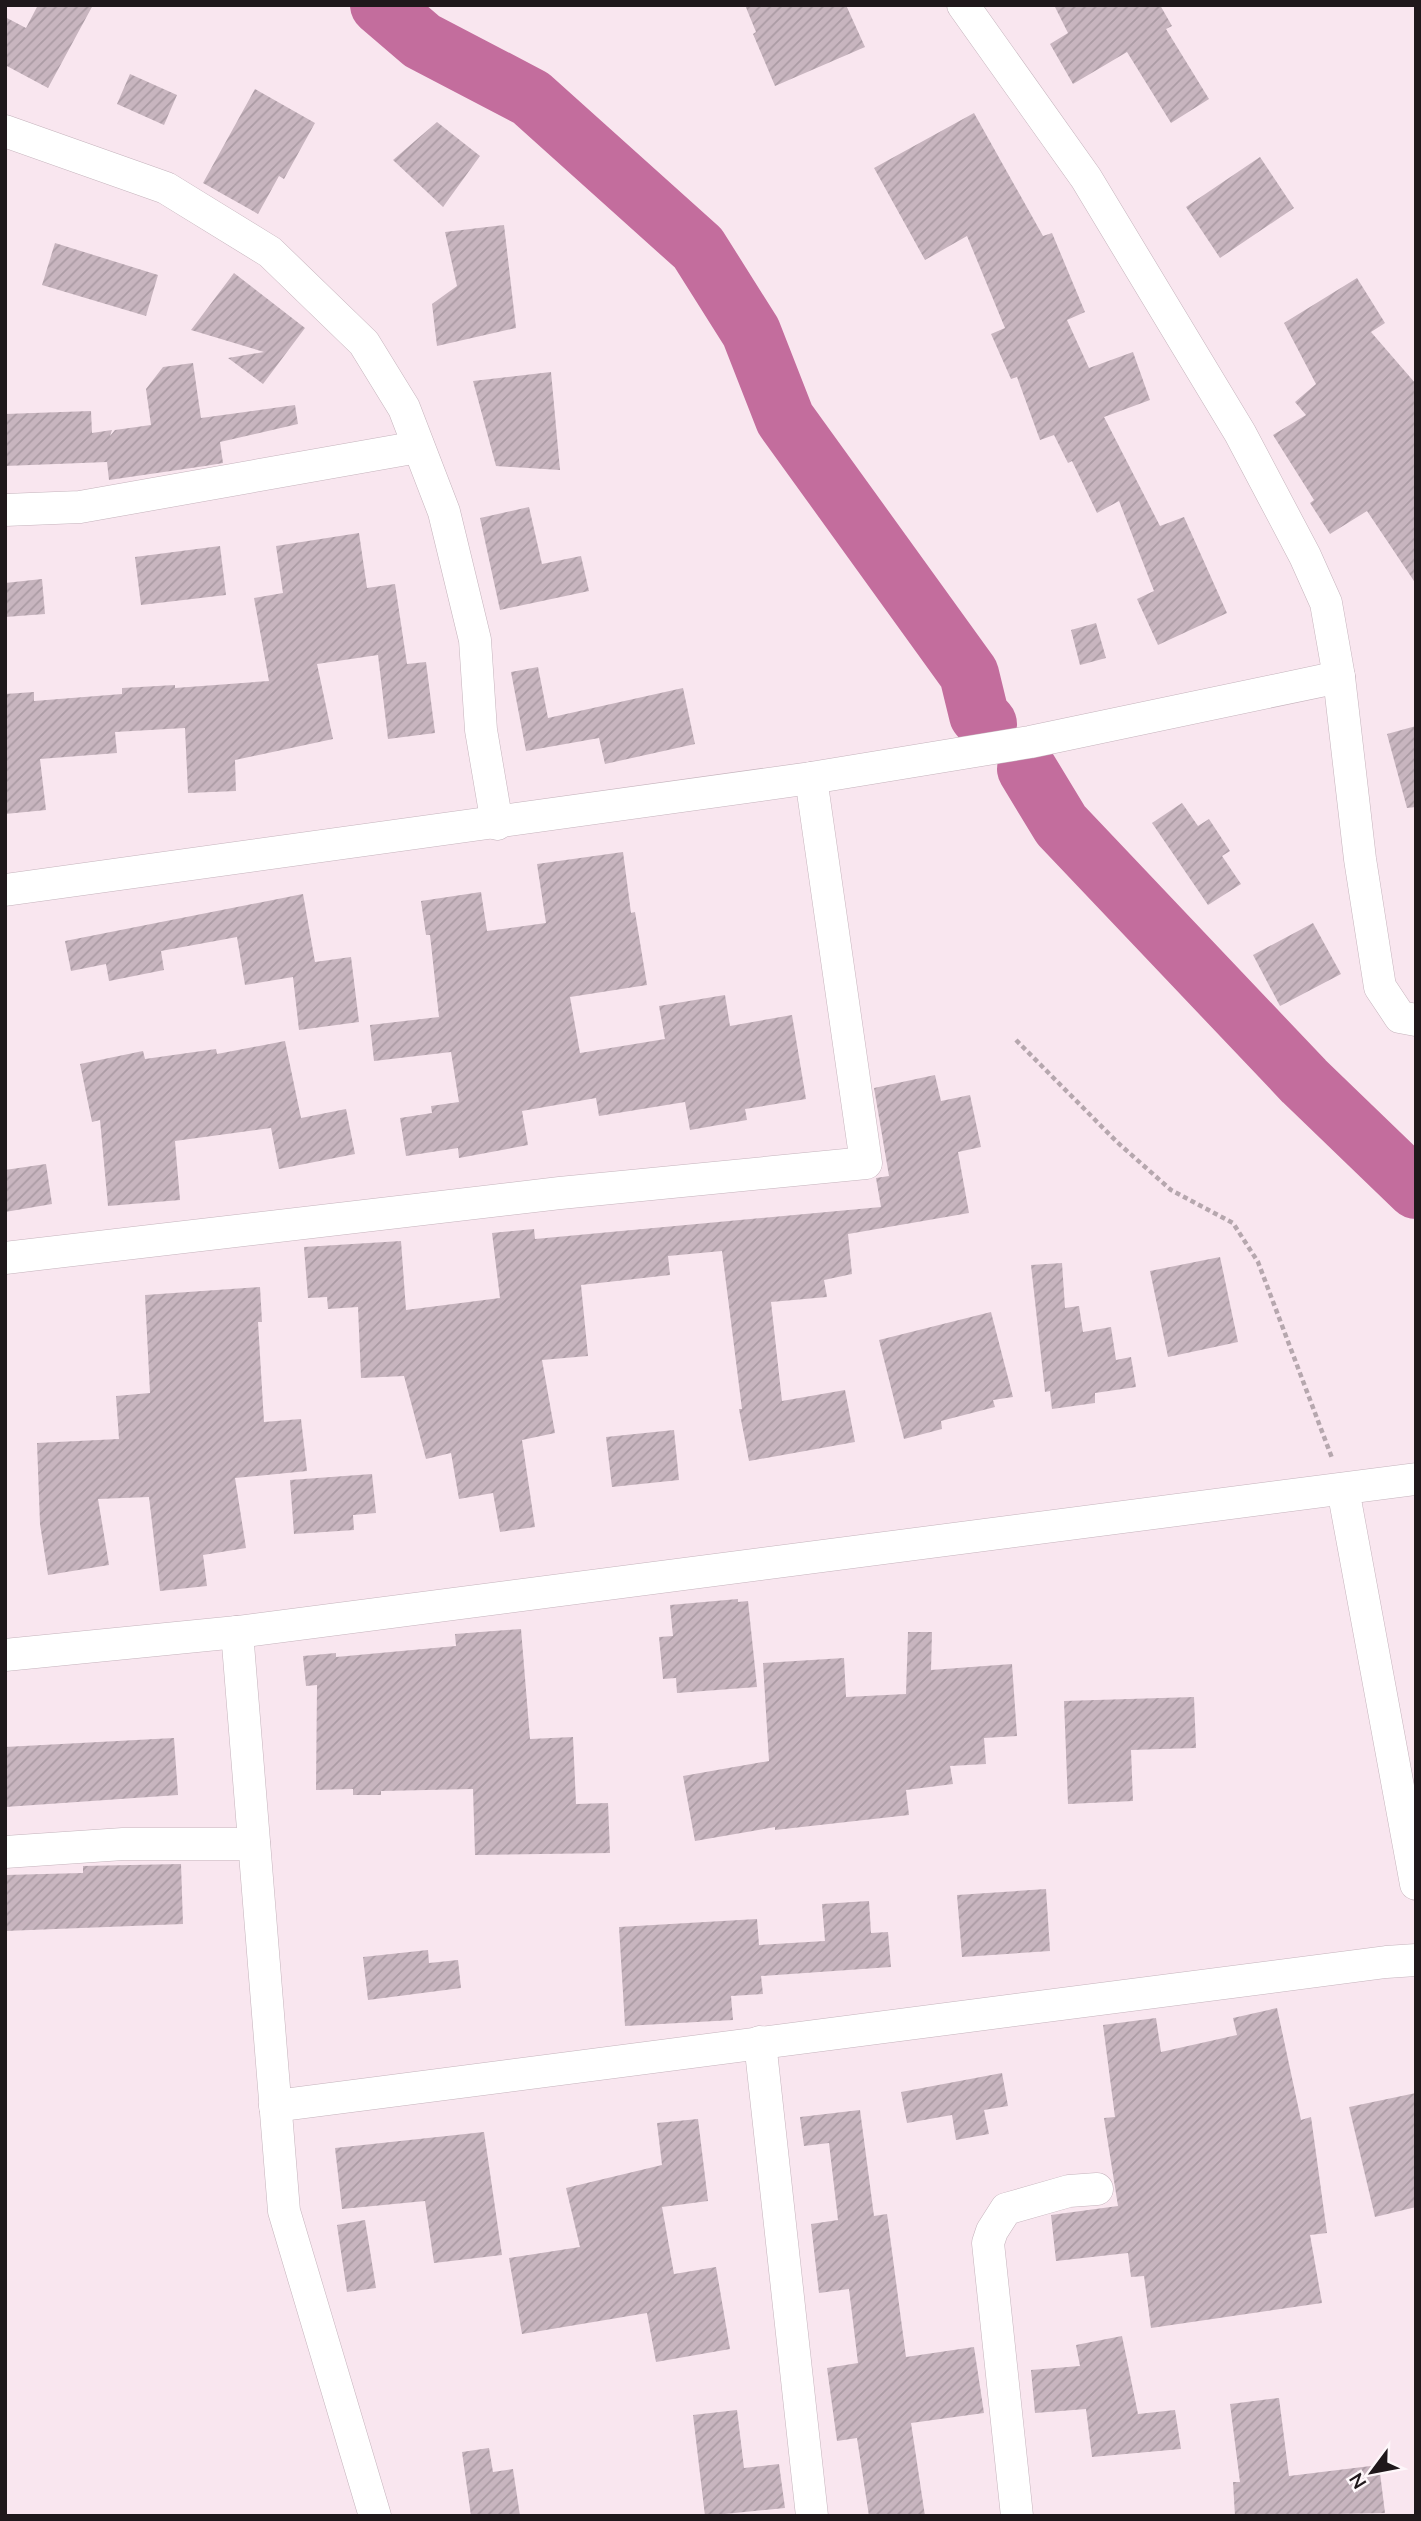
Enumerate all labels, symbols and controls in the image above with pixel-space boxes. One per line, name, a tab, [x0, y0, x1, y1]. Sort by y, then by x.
north arrow	[1337, 2437, 1407, 2507]
text: N	[1344, 2469, 1372, 2493]

